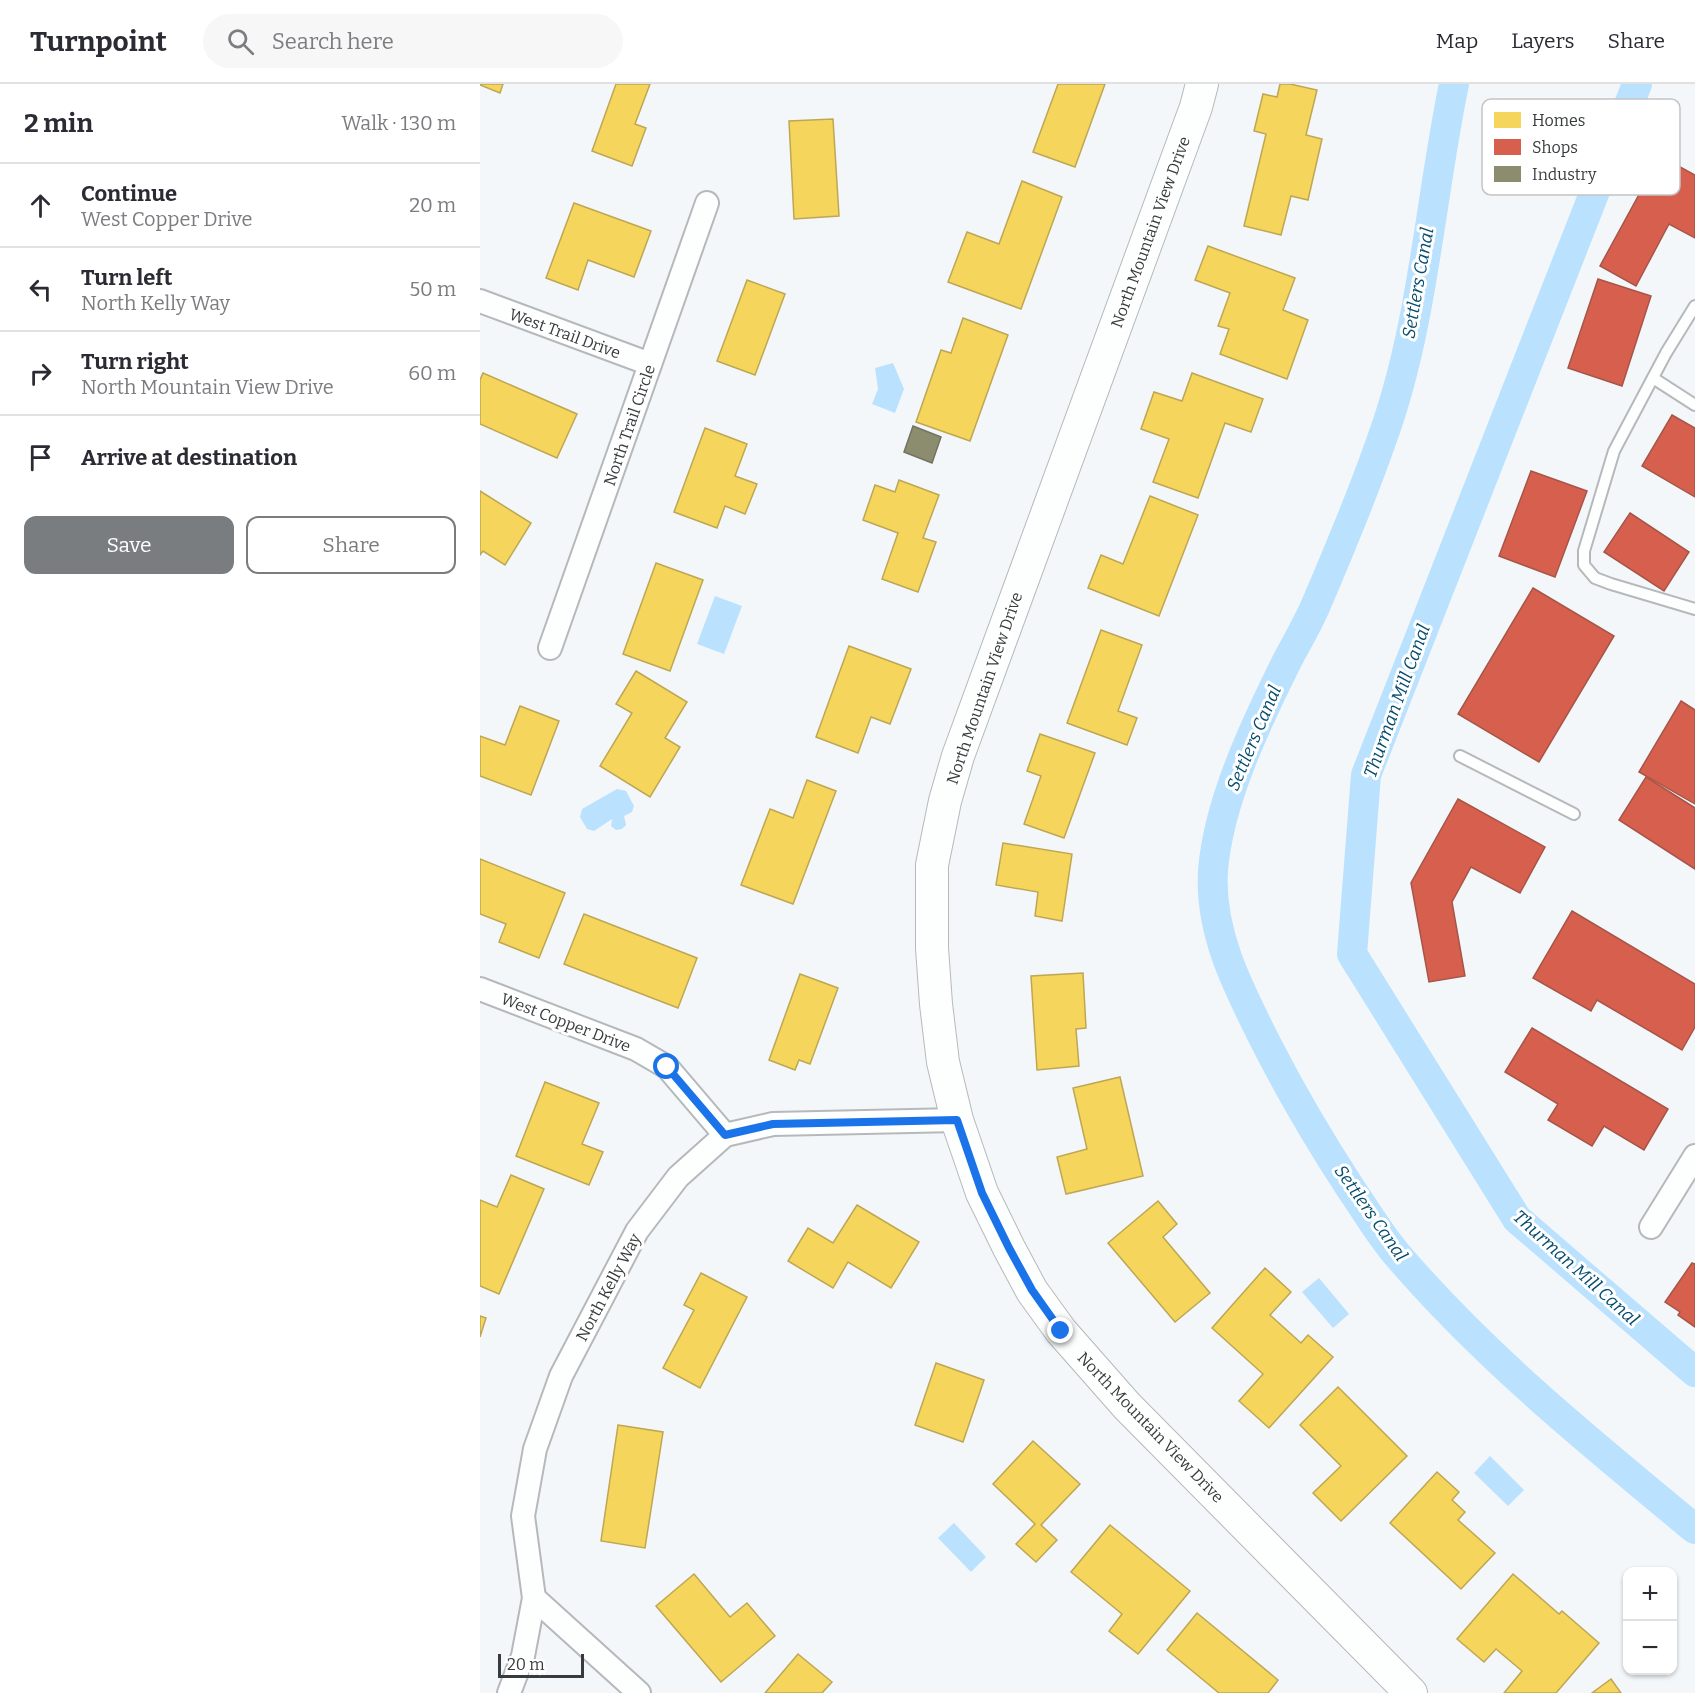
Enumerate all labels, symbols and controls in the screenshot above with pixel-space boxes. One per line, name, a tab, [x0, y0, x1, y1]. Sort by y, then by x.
search box	[203, 14, 623, 68]
text: Turnpoint	[30, 25, 167, 58]
icon: search	[224, 25, 257, 58]
text: Search here	[272, 28, 394, 55]
text: Map	[1436, 28, 1478, 54]
text: Layers	[1511, 28, 1575, 54]
text: Share	[1608, 28, 1665, 54]
legend	[1482, 99, 1680, 195]
text: 2 min	[24, 108, 93, 139]
text: Walk · 130 m	[342, 111, 456, 135]
text: Homes	[1532, 111, 1585, 130]
street label: North Mountain View Drive	[1107, 134, 1194, 330]
text: Shops	[1532, 138, 1578, 157]
text: Industry	[1532, 165, 1597, 184]
text: Continue	[81, 180, 177, 207]
icon: ahead	[24, 189, 57, 222]
text: 20 m	[409, 193, 456, 217]
text: West Copper Drive	[81, 207, 253, 231]
water label: Settlers Canal	[1397, 226, 1439, 340]
text: Turn left	[81, 264, 173, 291]
icon: left	[24, 273, 57, 306]
text: 50 m	[409, 277, 456, 301]
text: North Kelly Way	[81, 291, 230, 315]
street label: West Trail Drive	[507, 305, 623, 362]
text: Turn right	[81, 348, 189, 375]
icon: right	[24, 357, 57, 390]
text: 60 m	[408, 361, 456, 385]
street label: North Trail Circle	[600, 362, 659, 488]
text: North Mountain View Drive	[81, 375, 334, 399]
icon: arrive	[24, 441, 57, 474]
text: Arrive at destination	[81, 444, 297, 471]
button: Save	[24, 516, 234, 574]
button: Share	[246, 516, 456, 574]
street label: North Mountain View Drive	[943, 589, 1026, 787]
water label: Thurman Mill Canal	[1359, 621, 1435, 781]
water label: Settlers Canal	[1222, 682, 1286, 794]
street label: West Copper Drive	[498, 989, 633, 1056]
route start	[653, 1053, 679, 1079]
water label: Settlers Canal	[1330, 1161, 1412, 1265]
water label: Thurman Mill Canal	[1509, 1206, 1644, 1330]
street label: North Kelly Way	[572, 1230, 645, 1344]
route end	[1047, 1317, 1073, 1343]
street label: North Mountain View Drive	[1074, 1348, 1228, 1507]
map controls	[1623, 1567, 1677, 1675]
button: +	[1623, 1567, 1677, 1621]
button: −	[1623, 1621, 1677, 1675]
scale bar	[498, 1651, 584, 1678]
text: 20 m	[507, 1655, 544, 1674]

